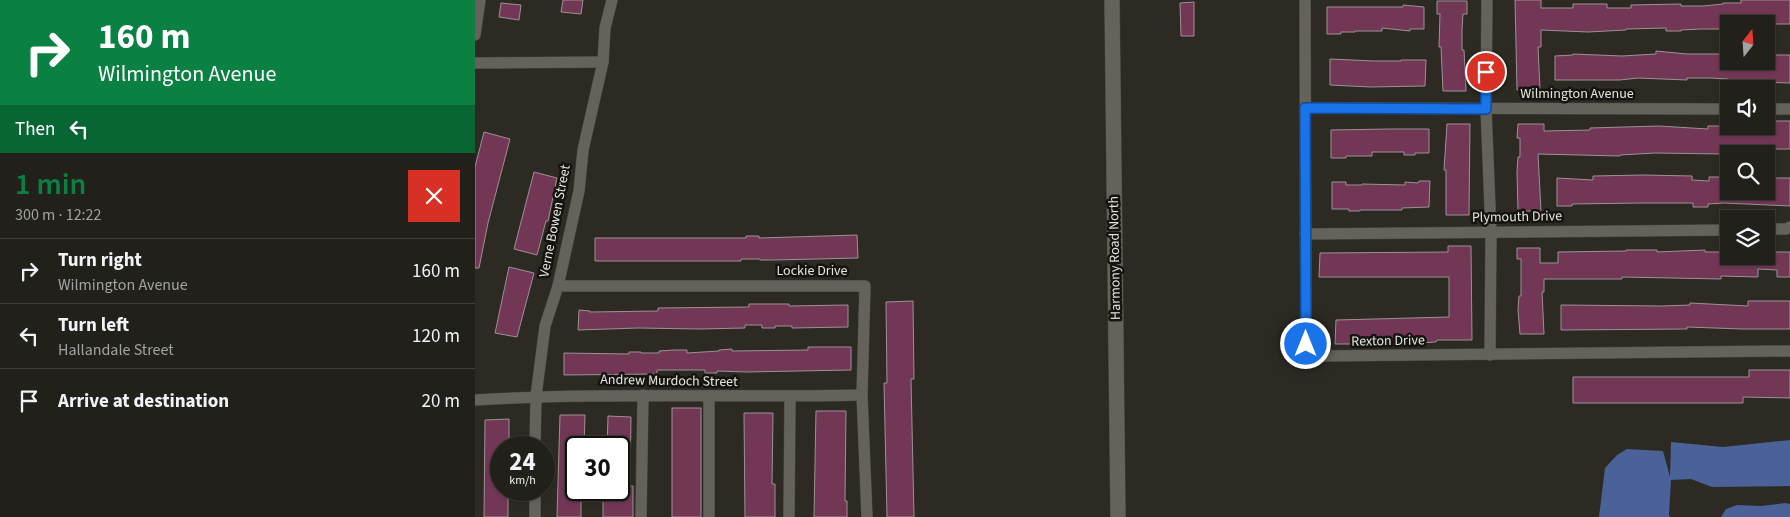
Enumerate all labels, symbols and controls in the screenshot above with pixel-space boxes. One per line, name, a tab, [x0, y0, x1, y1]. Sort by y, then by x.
text: 160 m	[98, 12, 190, 62]
north arrow	[1720, 15, 1775, 70]
map controls	[1720, 15, 1775, 265]
icon: right	[15, 20, 80, 85]
pin	[1465, 51, 1507, 93]
text: Wilmington Avenue	[98, 58, 276, 90]
icon: arrive	[1472, 58, 1500, 86]
button: sound	[1720, 80, 1775, 135]
street label: Wilmington Avenue	[1520, 84, 1634, 104]
icon: left	[65, 115, 93, 143]
text: Then	[15, 116, 55, 143]
button: search	[1720, 145, 1775, 200]
text: 1 min	[15, 163, 86, 206]
street label: Verne Bowen Street	[534, 163, 576, 279]
button: close	[408, 170, 460, 222]
street label: Harmony Road North	[1104, 196, 1126, 320]
text: 300 m · 12:22	[15, 204, 102, 226]
street label: Plymouth Drive	[1472, 206, 1562, 228]
button: layers	[1720, 210, 1775, 265]
text: Turn right	[58, 247, 142, 274]
icon: right	[15, 257, 43, 285]
text: 160 m	[412, 258, 460, 285]
street label: Lockie Drive	[776, 261, 848, 281]
text: Wilmington Avenue	[58, 274, 188, 296]
text: Turn left	[58, 312, 129, 339]
position arrow	[1279, 317, 1331, 369]
icon: left	[15, 322, 43, 350]
text: 120 m	[412, 323, 460, 350]
street label: Rexton Drive	[1351, 330, 1425, 352]
text: Hallandale Street	[58, 339, 174, 361]
street label: Andrew Murdoch Street	[600, 370, 738, 392]
icon: arrive	[15, 387, 43, 415]
text: Arrive at destination	[58, 388, 229, 415]
text: 20 m	[422, 388, 460, 415]
speed limit sign: 30	[565, 436, 630, 501]
text: 24	[509, 444, 536, 480]
text: km/h	[509, 472, 536, 489]

